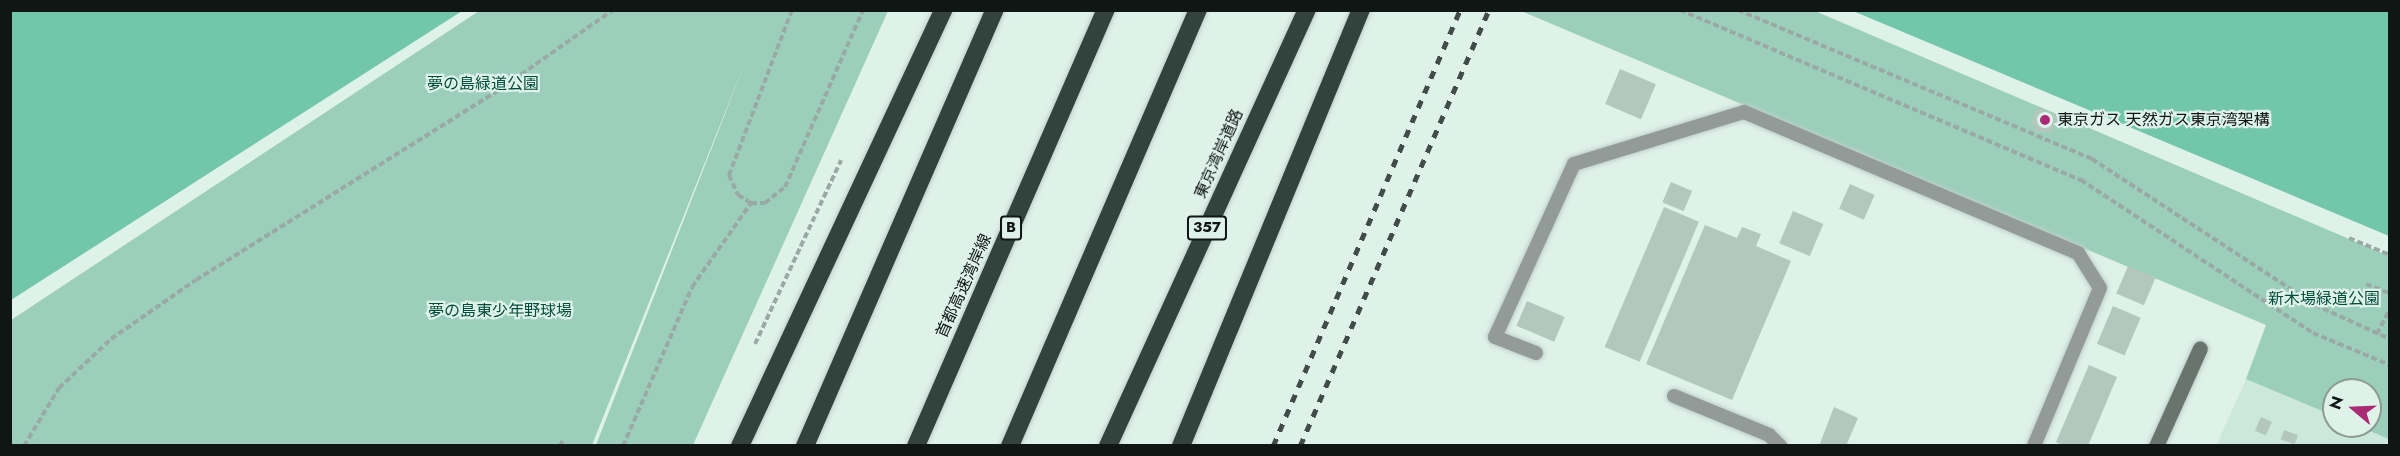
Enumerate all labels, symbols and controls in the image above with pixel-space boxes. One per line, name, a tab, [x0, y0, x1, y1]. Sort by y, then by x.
park label: 夢の島緑道公園	[427, 74, 539, 94]
street label: 東京湾岸道路	[1191, 106, 1247, 202]
place label: 東京ガス 天然ガス東京湾架構	[2057, 110, 2270, 130]
marker: 東京ガス 天然ガス東京湾架構	[2038, 113, 2052, 127]
road number: B	[999, 216, 1023, 240]
road number: 357	[1186, 216, 1228, 240]
street label: 首都高速湾岸線	[932, 231, 996, 341]
park label: 新木場緑道公園	[2268, 289, 2380, 309]
park label: 夢の島東少年野球場	[428, 301, 572, 321]
north arrow	[2322, 378, 2382, 438]
text: N	[2323, 393, 2349, 412]

